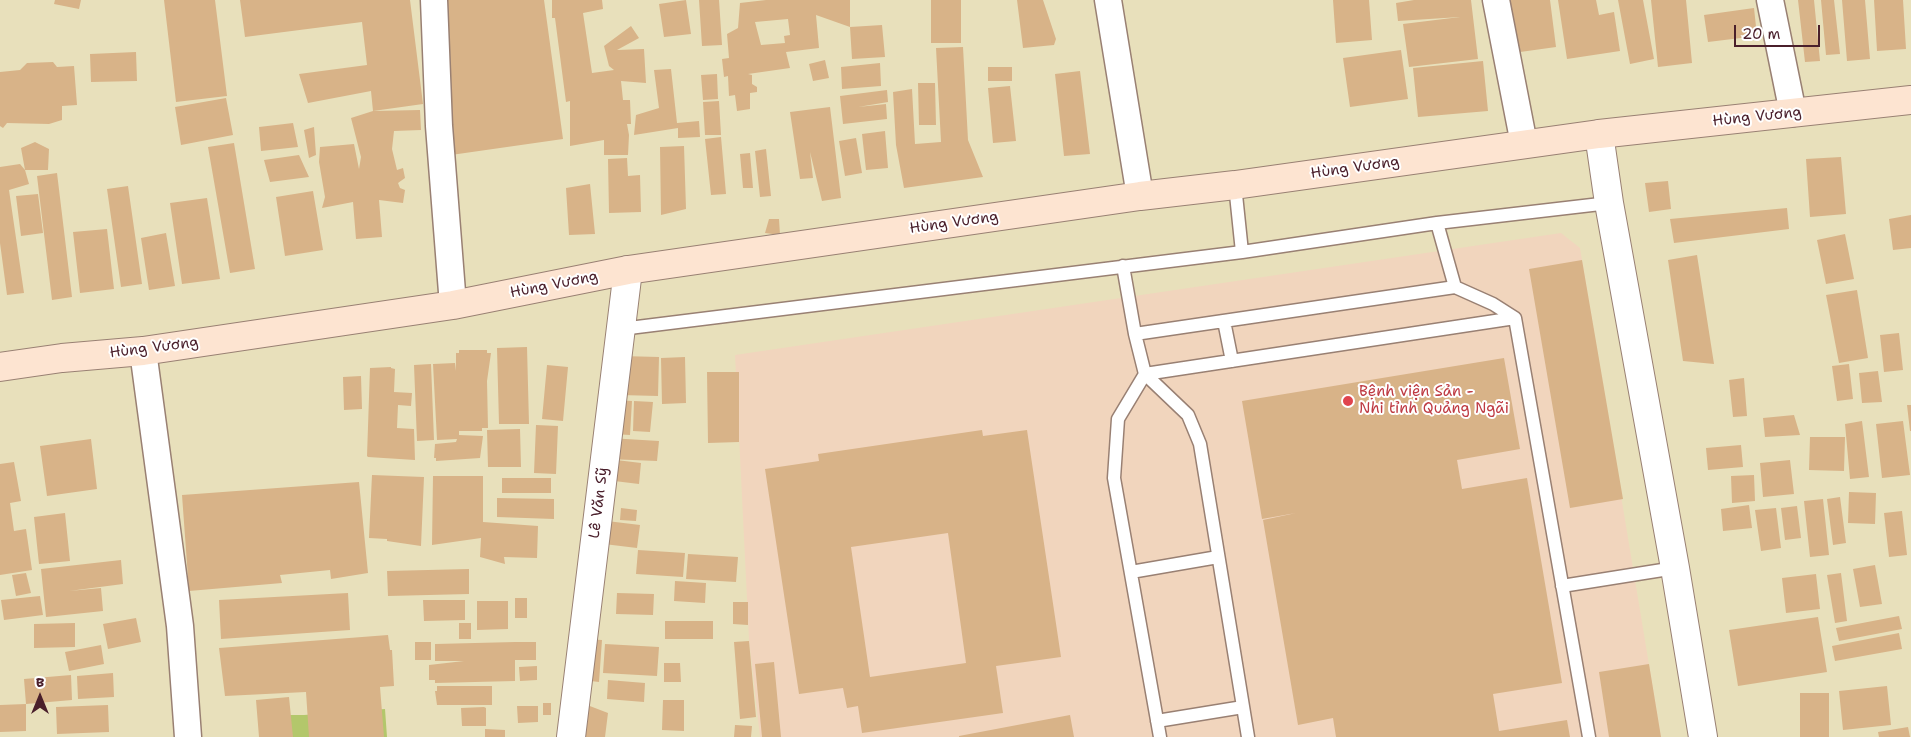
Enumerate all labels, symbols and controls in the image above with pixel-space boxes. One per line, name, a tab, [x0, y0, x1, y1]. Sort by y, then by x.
scale bar	[1736, 15, 1822, 47]
text: 20 m	[1742, 24, 1781, 44]
street label: Hùng Vương	[1712, 103, 1802, 131]
street label: Hùng Vương	[1310, 153, 1400, 183]
street label: Hùng Vương	[909, 208, 999, 238]
street label: Hùng Vương	[508, 268, 600, 302]
street label: Hùng Vương	[109, 334, 199, 362]
place label: Bệnh viện Sản - Nhi tỉnh Quảng Ngãi	[1359, 383, 1509, 418]
marker: Bệnh viện Sản - Nhi tỉnh Quảng Ngãi	[1341, 394, 1355, 408]
street label: Lê Văn Sỹ	[586, 466, 612, 540]
north arrow	[15, 672, 65, 722]
text: B	[36, 673, 44, 691]

